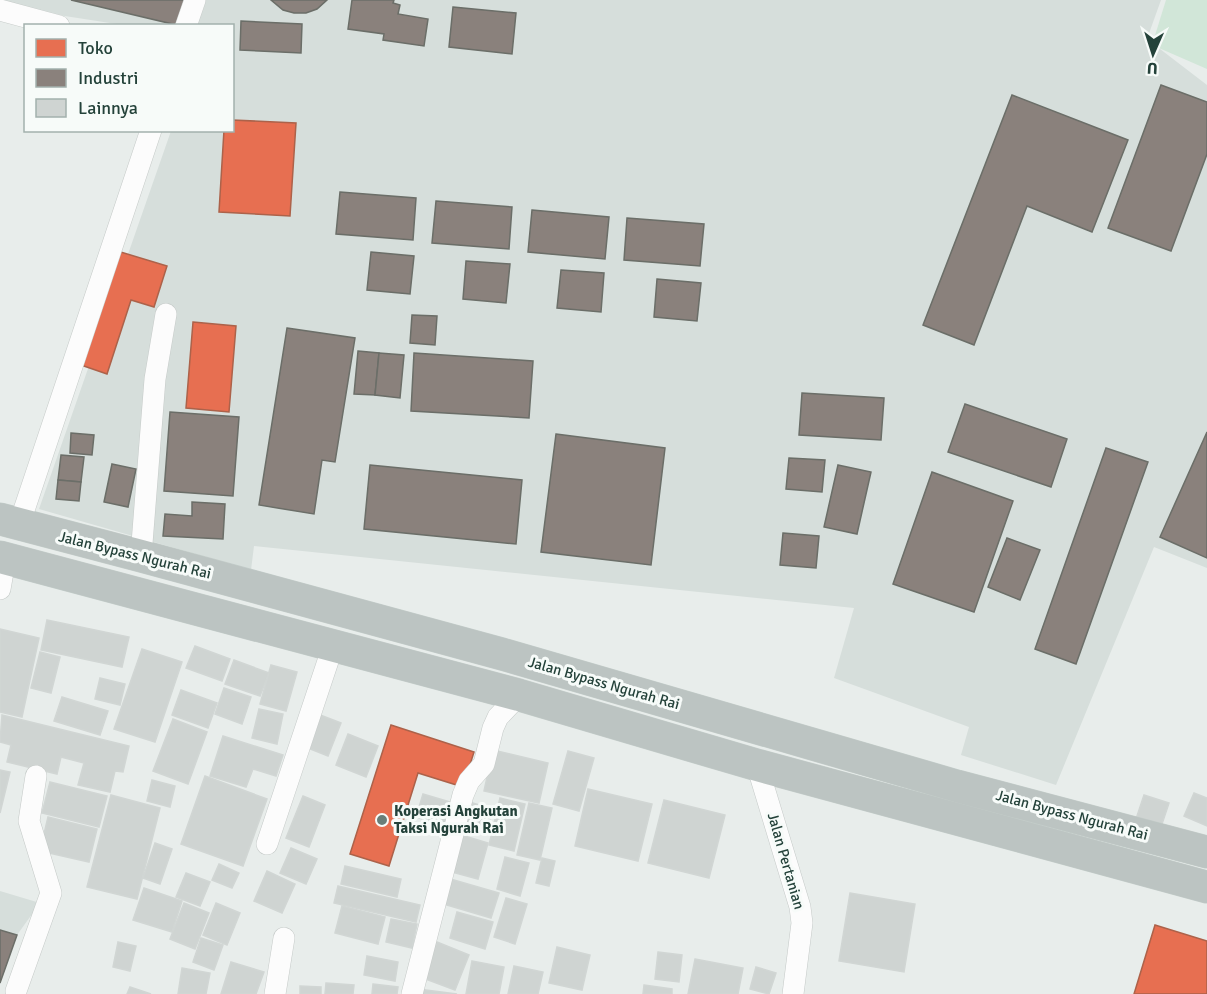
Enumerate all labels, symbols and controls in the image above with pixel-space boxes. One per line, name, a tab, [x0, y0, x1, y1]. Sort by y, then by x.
legend	[24, 24, 234, 132]
north arrow	[1123, 24, 1183, 84]
text: Toko	[78, 37, 113, 59]
text: U	[1146, 58, 1158, 78]
text: Industri	[78, 67, 138, 89]
text: Lainnya	[78, 97, 138, 119]
street label: Jalan Bypass Ngurah Rai	[57, 527, 213, 583]
street label: Jalan Bypass Ngurah Rai	[526, 653, 682, 713]
street label: Jalan Bypass Ngurah Rai	[994, 786, 1150, 844]
place label: Koperasi Angkutan Taksi Ngurah Rai	[394, 802, 518, 837]
street label: Jalan Pertanian	[764, 811, 808, 911]
marker: Koperasi Angkutan Taksi Ngurah Rai	[375, 813, 389, 827]

